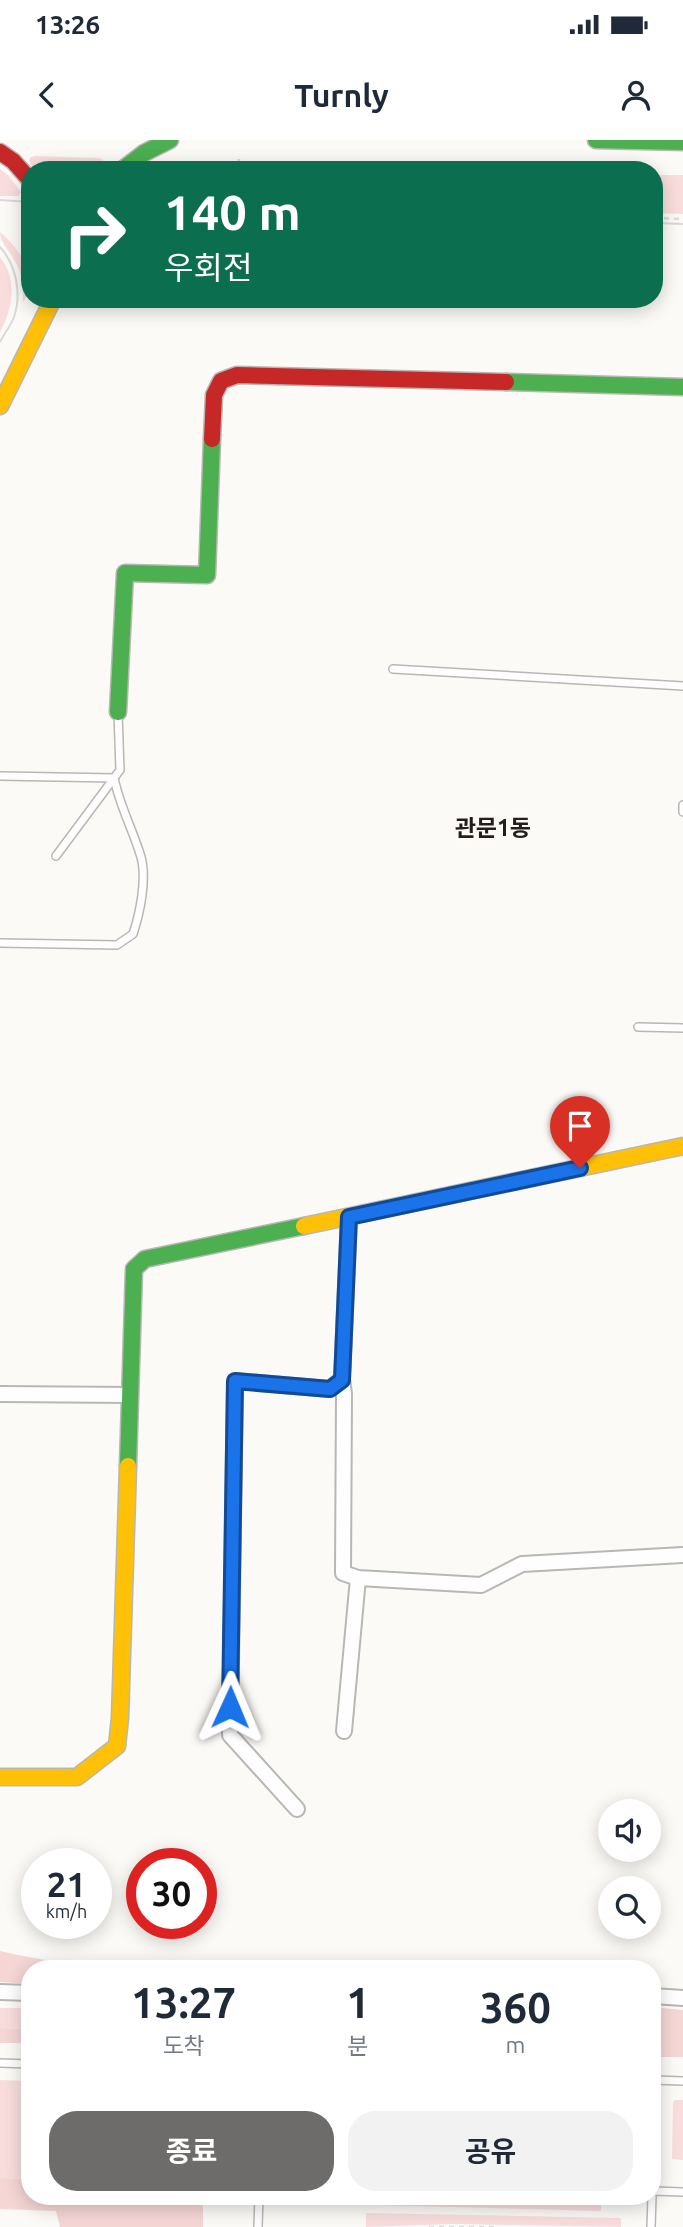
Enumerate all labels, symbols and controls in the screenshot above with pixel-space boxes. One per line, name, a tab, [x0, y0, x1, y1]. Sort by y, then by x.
text: 13:26	[35, 10, 100, 39]
icon: back	[28, 76, 66, 114]
icon: person	[617, 76, 655, 114]
text: Turnly	[294, 77, 389, 113]
text: 140 m	[164, 184, 301, 239]
icon: right	[49, 189, 140, 280]
text: 우회전	[164, 249, 252, 285]
district label: 관문1동	[455, 815, 531, 840]
pin	[550, 1096, 610, 1168]
icon: arrive	[561, 1107, 599, 1145]
position arrow	[193, 1670, 267, 1744]
map controls	[598, 1799, 661, 1939]
button: sound	[598, 1799, 661, 1862]
speed limit sign: 30	[126, 1848, 217, 1939]
text: 21	[47, 1864, 86, 1904]
button: search	[598, 1876, 661, 1939]
text: km/h	[46, 1901, 87, 1921]
text: 13:27	[131, 1979, 236, 2026]
text: 1	[346, 1979, 370, 2026]
text: 360	[480, 1984, 551, 2031]
text: m	[506, 2032, 525, 2057]
text: 도착	[162, 2033, 205, 2058]
text: 분	[347, 2033, 369, 2058]
button: 종료	[49, 2111, 334, 2191]
button: 공유	[348, 2111, 633, 2191]

